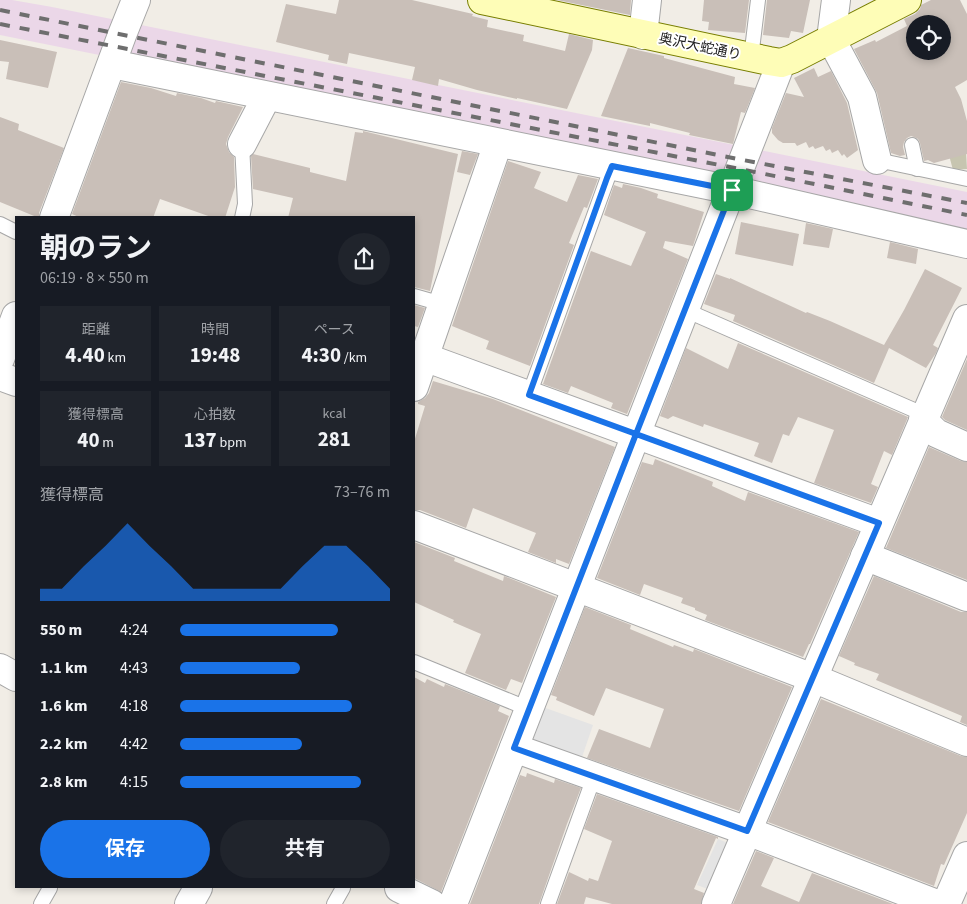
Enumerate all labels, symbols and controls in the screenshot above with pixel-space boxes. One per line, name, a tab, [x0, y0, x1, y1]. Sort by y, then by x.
map controls	[906, 15, 951, 60]
button: locate	[906, 15, 951, 60]
street label: 奥沢大蛇通り	[657, 28, 743, 66]
pin	[711, 169, 753, 211]
icon: arrive	[718, 176, 746, 204]
text: 朝のラン	[40, 228, 152, 268]
button: share	[338, 233, 390, 285]
text: 06:19 · 8 × 550 m	[40, 267, 149, 289]
text: 距離	[82, 320, 110, 340]
text: 時間	[201, 320, 229, 340]
text: ペース	[314, 320, 355, 340]
text: 4.40	[65, 340, 105, 370]
text: 19:48	[190, 340, 240, 370]
text: 4:30	[301, 340, 341, 370]
text: km	[105, 348, 126, 368]
text: /km	[341, 348, 367, 368]
text: kcal	[323, 404, 346, 424]
text: 獲得標高	[68, 405, 124, 425]
text: 心拍数	[194, 405, 236, 425]
text: 281	[318, 424, 351, 454]
text: 40	[77, 425, 100, 455]
text: 137	[183, 425, 217, 455]
text: m	[100, 433, 114, 453]
text: bpm	[217, 433, 247, 453]
text: 73–76 m	[334, 481, 390, 503]
text: 獲得標高	[40, 484, 104, 506]
text: 550 m	[40, 619, 82, 641]
text: 4:24	[120, 619, 148, 641]
text: 1.1 km	[40, 657, 87, 679]
text: 4:43	[120, 657, 148, 679]
text: 1.6 km	[40, 695, 87, 717]
text: 4:18	[120, 695, 148, 717]
text: 2.2 km	[40, 733, 87, 755]
text: 4:42	[120, 733, 148, 755]
text: 2.8 km	[40, 771, 87, 793]
text: 4:15	[120, 771, 148, 793]
button: 保存	[40, 820, 210, 878]
button: 共有	[220, 820, 390, 878]

